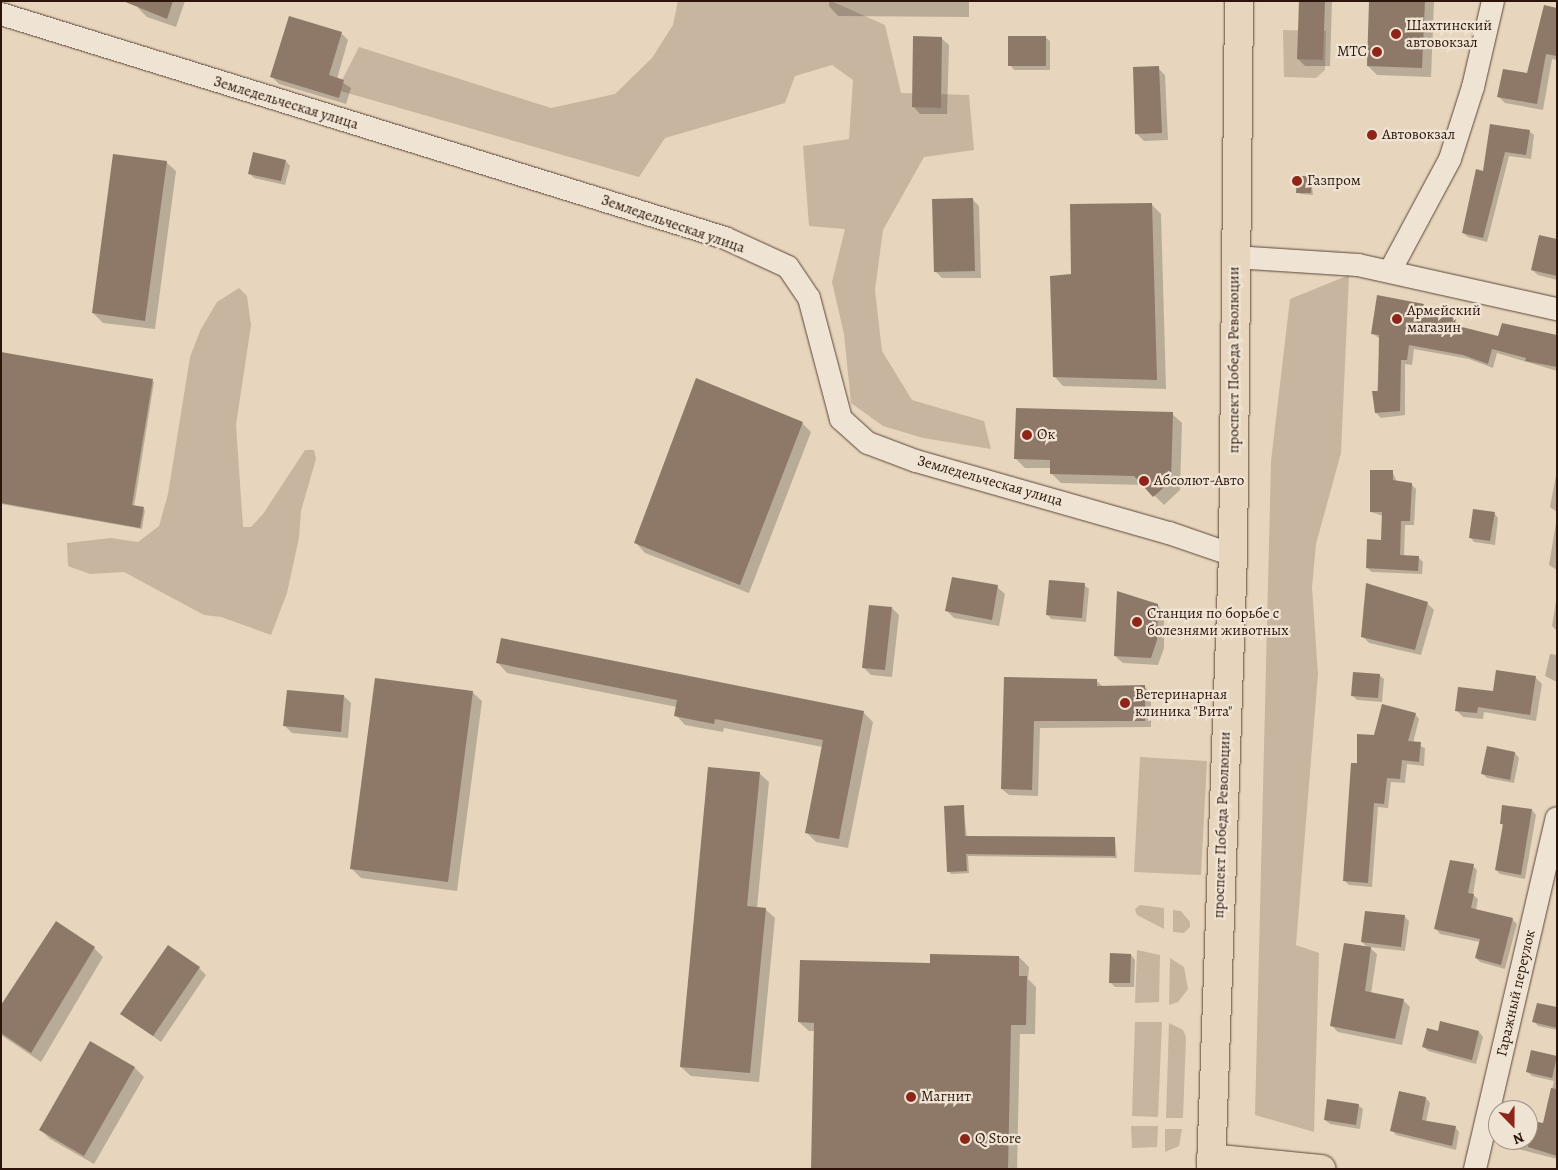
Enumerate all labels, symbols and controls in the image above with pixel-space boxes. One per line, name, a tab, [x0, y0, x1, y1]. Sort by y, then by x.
place label: Шахтинский автовокзал	[1406, 16, 1492, 51]
marker: Шахтинский автовокзал	[1390, 28, 1402, 40]
place label: МТС	[1337, 43, 1367, 61]
marker: МТС	[1371, 46, 1383, 58]
street label: Земледельческая улица	[211, 72, 361, 134]
place label: Автовокзал	[1382, 126, 1455, 144]
marker: Автовокзал	[1366, 129, 1378, 141]
place label: Газпром	[1307, 172, 1361, 190]
marker: Газпром	[1291, 175, 1303, 187]
street label: Земледельческая улица	[599, 191, 747, 257]
street label: проспект Победа Революции	[1225, 267, 1243, 453]
place label: Армейский магазин	[1407, 301, 1481, 336]
marker: Армейский магазин	[1391, 313, 1403, 325]
place label: Ок	[1037, 426, 1055, 444]
marker: Ок	[1021, 429, 1033, 441]
street label: Земледельческая улица	[915, 452, 1065, 510]
place label: Абсолют-Авто	[1154, 472, 1244, 490]
marker: Абсолют-Авто	[1138, 475, 1150, 487]
place label: Станция по борьбе с болезнями животных	[1147, 604, 1289, 639]
marker: Станция по борьбе с болезнями животных	[1131, 616, 1143, 628]
place label: Ветеринарная клиника "Вита"	[1135, 685, 1233, 720]
marker: Ветеринарная клиника "Вита"	[1119, 697, 1131, 709]
street label: проспект Победа Революции	[1210, 731, 1234, 919]
street label: Гаражный переулок	[1493, 928, 1539, 1058]
place label: Магнит	[921, 1088, 971, 1106]
marker: Магнит	[905, 1091, 917, 1103]
north arrow	[1488, 1100, 1538, 1150]
text: N	[1510, 1128, 1527, 1149]
place label: Q Store	[975, 1130, 1021, 1148]
marker: Q Store	[959, 1133, 971, 1145]

